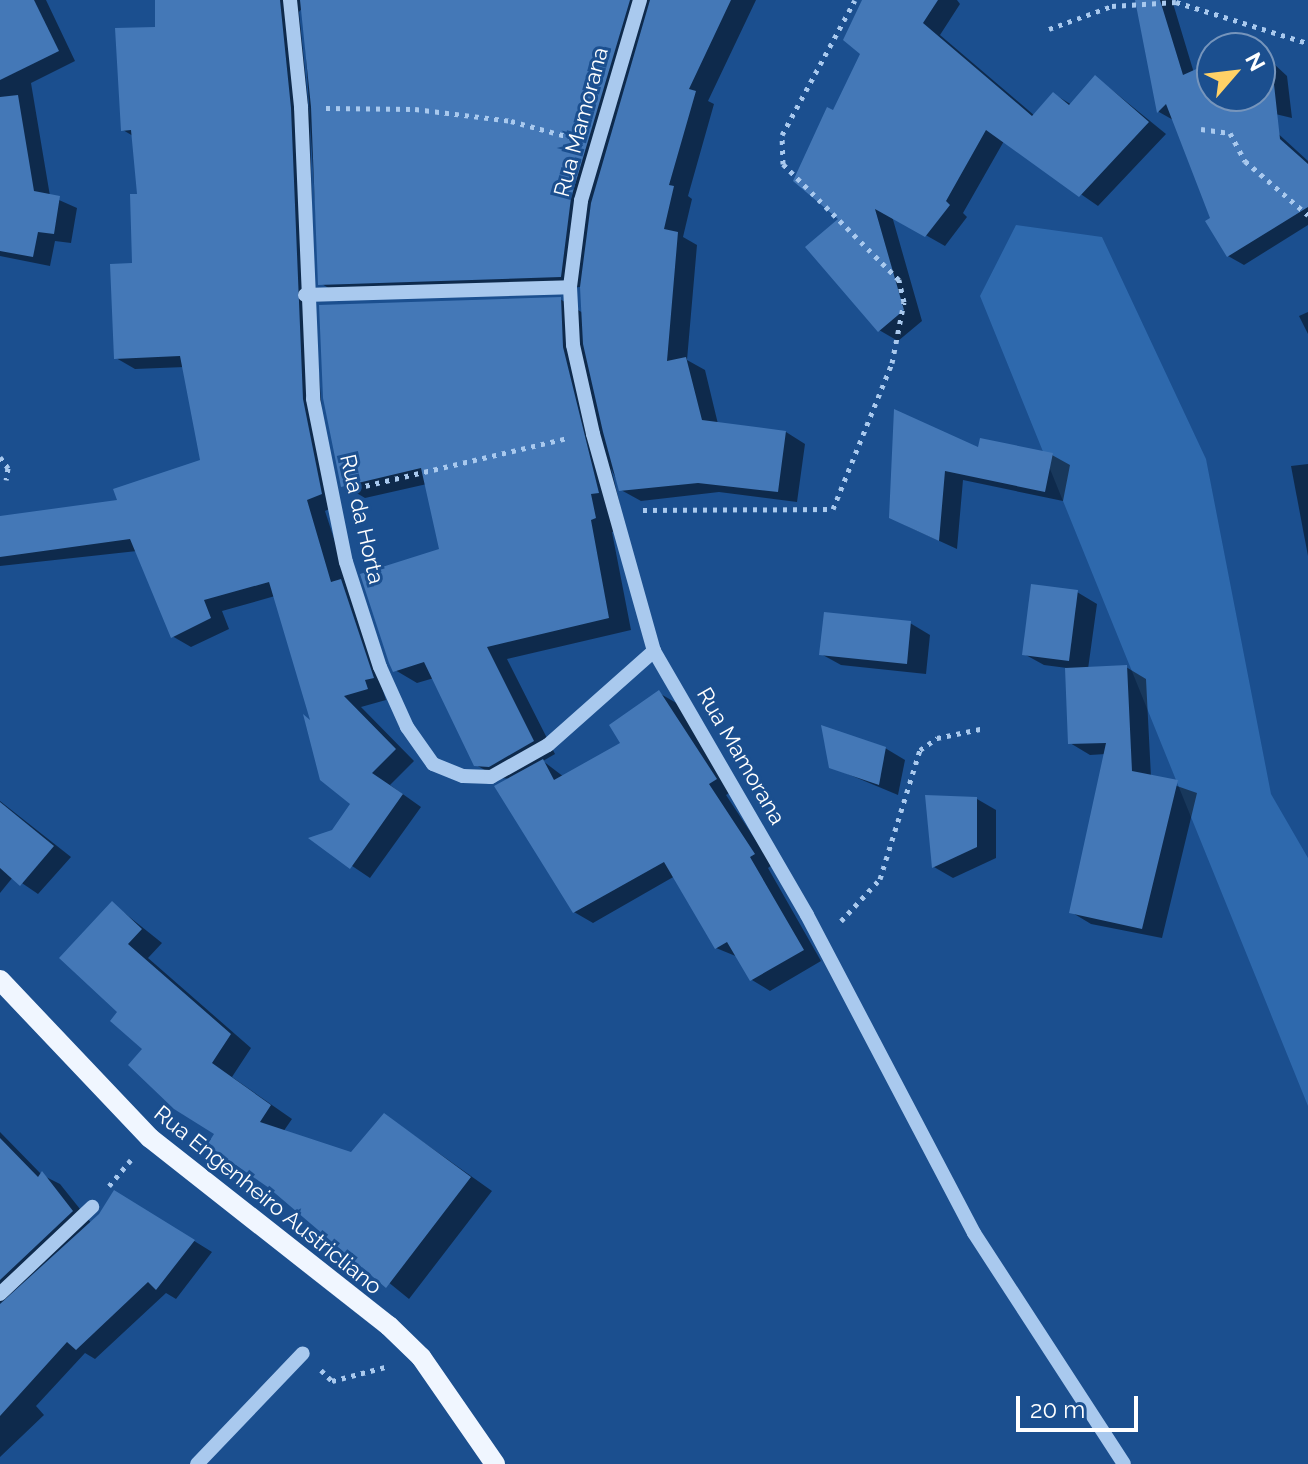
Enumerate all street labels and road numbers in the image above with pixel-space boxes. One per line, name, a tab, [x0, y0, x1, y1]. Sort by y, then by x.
street label: Rua Mamorana	[548, 44, 614, 200]
street label: Rua da Horta	[334, 452, 390, 586]
street label: Rua Mamorana	[691, 683, 791, 829]
street label: Rua Engenheiro Austricliano	[149, 1100, 387, 1300]

